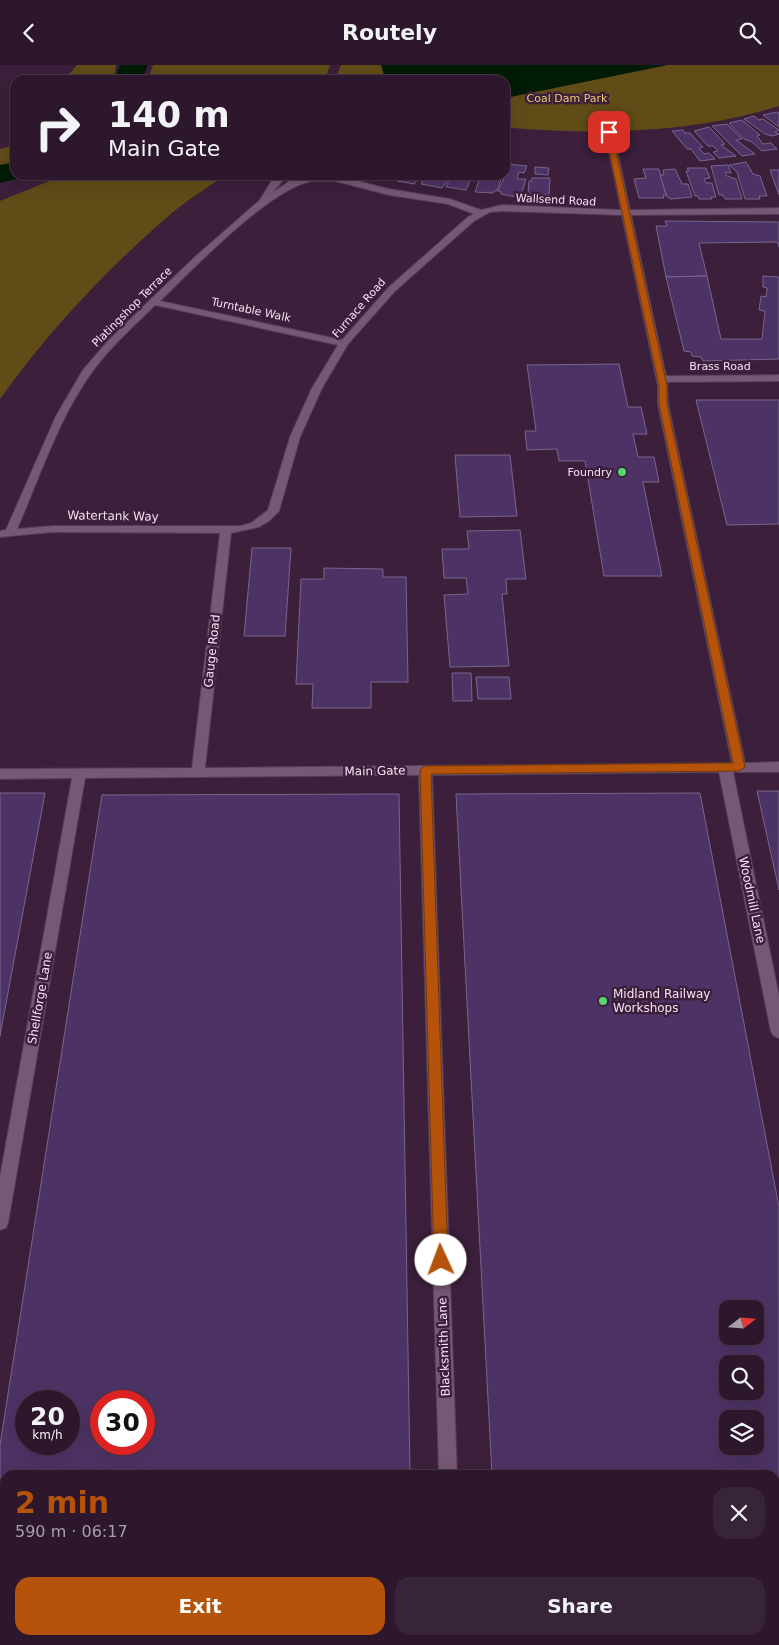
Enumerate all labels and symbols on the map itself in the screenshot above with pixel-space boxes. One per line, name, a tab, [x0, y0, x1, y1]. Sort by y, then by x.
park label: Coal Dam Park	[527, 92, 608, 105]
pin	[588, 111, 630, 153]
street label: Wallsend Road	[515, 191, 597, 209]
street label: Platingshop Terrace	[89, 264, 175, 350]
street label: Furnace Road	[330, 276, 388, 340]
street label: Turntable Walk	[209, 295, 293, 325]
street label: Brass Road	[689, 360, 751, 373]
place label: Foundry	[567, 466, 612, 479]
marker: Foundry	[616, 466, 628, 478]
street label: Watertank Way	[67, 508, 159, 524]
street label: Gauge Road	[201, 614, 223, 688]
street label: Main Gate	[344, 763, 406, 779]
street label: Woodmill Lane	[736, 856, 768, 944]
street label: Shellforge Lane	[25, 951, 55, 1045]
place label: Midland Railway Workshops	[613, 987, 710, 1015]
marker: Midland Railway Workshops	[597, 995, 609, 1007]
position arrow	[414, 1233, 466, 1285]
street label: Blacksmith Lane	[435, 1297, 453, 1397]
north arrow	[719, 1300, 764, 1345]
speed limit sign: 30	[90, 1390, 155, 1455]

